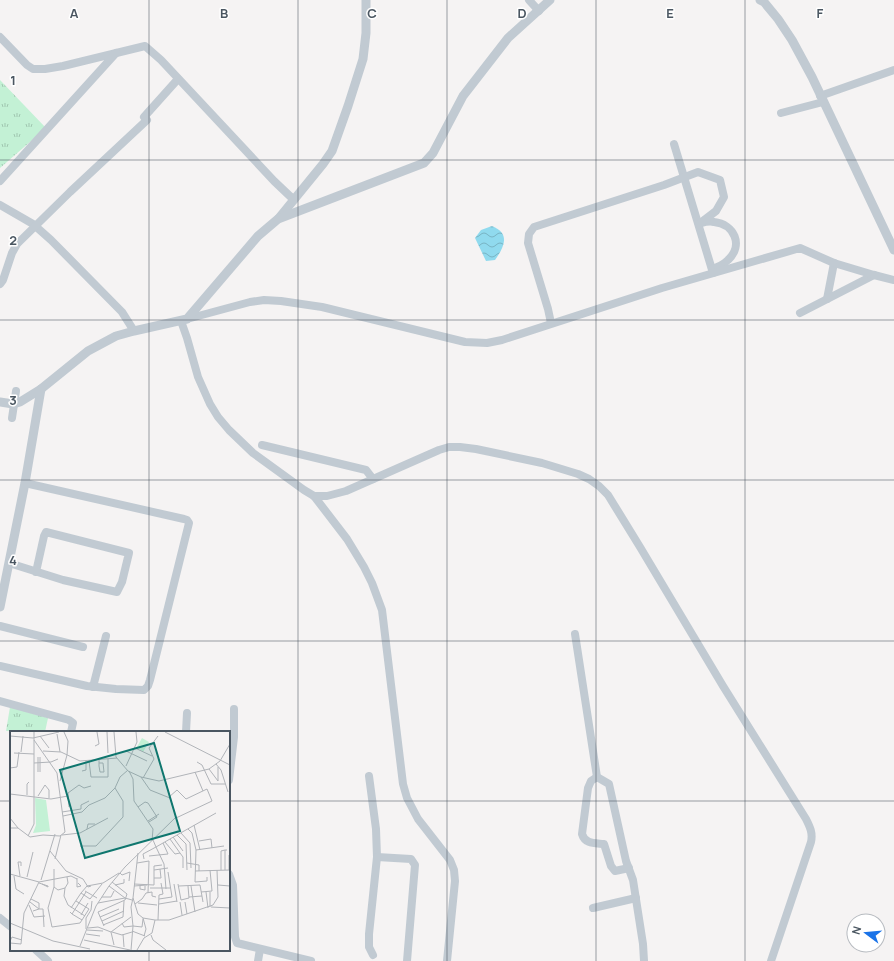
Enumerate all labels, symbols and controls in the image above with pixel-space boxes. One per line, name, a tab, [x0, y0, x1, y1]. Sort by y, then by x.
text: A	[70, 4, 79, 22]
text: B	[220, 4, 228, 22]
text: C	[367, 4, 377, 22]
text: D	[517, 4, 527, 22]
text: E	[666, 4, 674, 22]
text: F	[817, 4, 824, 22]
text: 1	[10, 71, 16, 89]
text: 2	[9, 231, 17, 249]
text: 3	[9, 391, 17, 409]
text: 4	[9, 551, 17, 569]
inset map	[10, 731, 230, 951]
north arrow	[846, 913, 886, 953]
text: N	[848, 924, 864, 936]

